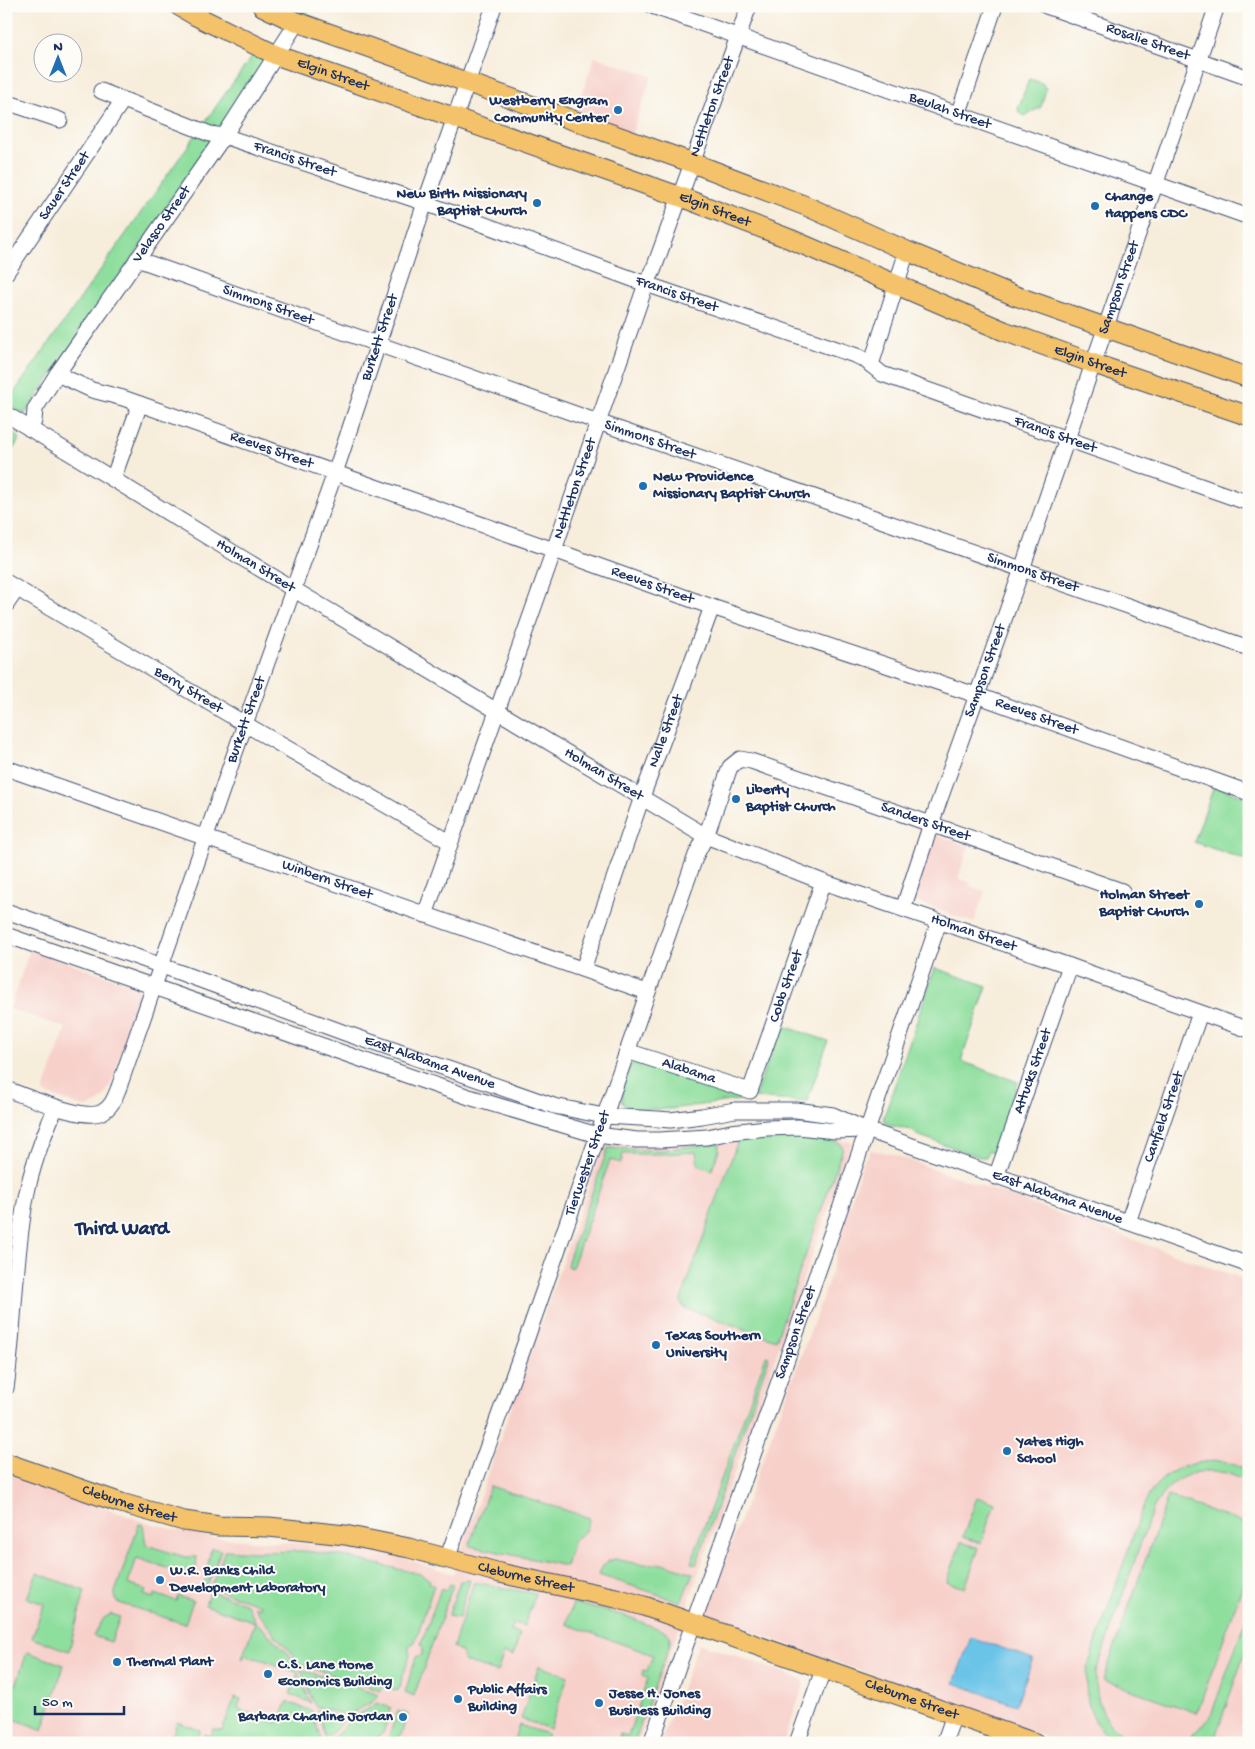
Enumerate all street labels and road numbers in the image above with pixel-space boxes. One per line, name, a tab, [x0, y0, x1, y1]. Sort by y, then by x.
street label: Rosalie Street	[1104, 19, 1194, 66]
street label: Nettleton Street	[686, 52, 740, 159]
street label: Elgin Street	[294, 54, 373, 97]
street label: Beulah Street	[906, 88, 995, 135]
street label: Francis Street	[250, 137, 340, 182]
street label: Sauer Street	[35, 147, 95, 224]
street label: Velasco Street	[128, 181, 196, 267]
street label: Elgin Street	[676, 188, 755, 233]
street label: Sampson Street	[1095, 237, 1145, 337]
street label: Francis Street	[632, 272, 722, 317]
street label: Simmons Street	[220, 281, 318, 330]
street label: Burkett Street	[357, 290, 404, 384]
street label: Elgin Street	[1051, 341, 1130, 383]
street label: Francis Street	[1011, 412, 1100, 458]
street label: Simmons Street	[602, 416, 700, 465]
street label: Reeves Street	[228, 427, 317, 474]
street label: Nettleton Street	[549, 434, 602, 541]
street label: Holman Street	[212, 535, 300, 598]
street label: Simmons Street	[984, 549, 1082, 598]
street label: Reeves Street	[608, 562, 698, 609]
street label: Sampson Street	[961, 620, 1011, 720]
street label: Berry Street	[150, 662, 228, 719]
street label: Burkett Street	[223, 673, 271, 766]
street label: Nalle Street	[645, 691, 689, 770]
street label: Reeves Street	[993, 694, 1082, 740]
street label: Holman Street	[561, 744, 648, 806]
street label: Sanders Street	[878, 798, 974, 847]
street label: Winbern Street	[279, 856, 376, 905]
street label: Holman Street	[928, 910, 1020, 957]
street label: Cobb Street	[766, 946, 808, 1025]
street label: Attucks Street	[1010, 1025, 1057, 1116]
street label: East Alabama Avenue	[362, 1031, 498, 1094]
street label: Alabama	[660, 1054, 719, 1088]
street label: Canfield Street	[1140, 1067, 1189, 1165]
street label: Tierwester Street	[561, 1107, 615, 1219]
street label: East Alabama Avenue	[990, 1166, 1125, 1229]
street label: Sampson Street	[771, 1282, 821, 1382]
street label: Cleburne Street	[80, 1481, 180, 1528]
street label: Cleburne Street	[476, 1558, 577, 1598]
street label: Cleburne Street	[862, 1675, 963, 1725]

